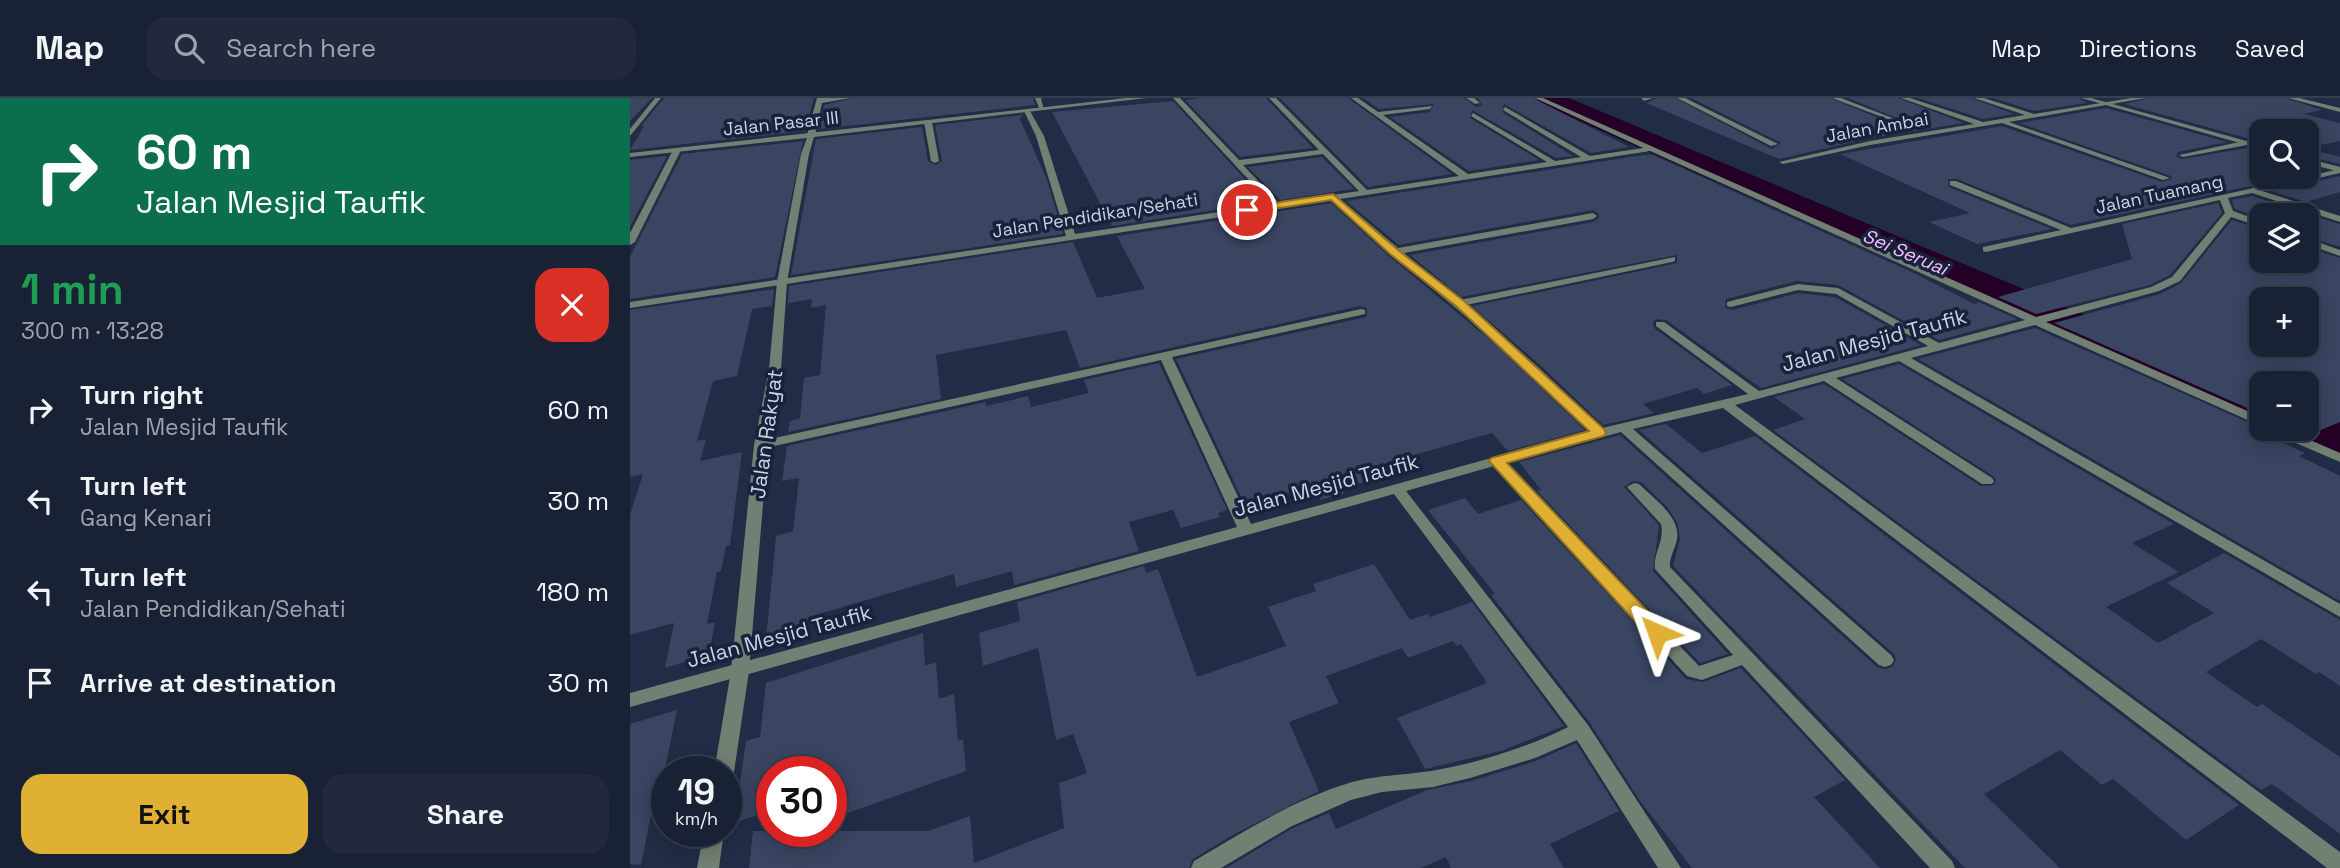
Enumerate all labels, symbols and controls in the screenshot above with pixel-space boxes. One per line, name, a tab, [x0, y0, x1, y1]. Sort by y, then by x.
search box	[146, 17, 636, 80]
text: Map	[35, 27, 104, 69]
icon: search	[170, 29, 208, 67]
text: Search here	[226, 31, 376, 65]
text: Map	[1991, 33, 2041, 64]
text: Directions	[2079, 33, 2197, 64]
text: Saved	[2235, 33, 2305, 64]
street label: Jalan Pasar III	[722, 105, 840, 141]
street label: Jalan Ambai	[1824, 107, 1930, 147]
map controls	[2249, 119, 2319, 441]
button: search	[2249, 119, 2319, 189]
text: 60 m	[136, 121, 252, 183]
icon: right	[21, 126, 112, 217]
street label: Jalan Tuamang	[2093, 169, 2225, 219]
pin	[1217, 180, 1277, 240]
text: Jalan Mesjid Taufik	[136, 182, 426, 222]
street label: Jalan Pendidikan/Sehati	[991, 187, 1199, 243]
icon: arrive	[1228, 191, 1266, 229]
button: layers	[2249, 203, 2319, 273]
water label: Sei Seruai	[1859, 223, 1953, 282]
text: 1 min	[21, 263, 124, 316]
button: close	[535, 268, 609, 342]
button: +	[2249, 287, 2319, 357]
street label: Jalan Mesjid Taufik	[1779, 302, 1969, 378]
text: 300 m · 13:28	[21, 316, 164, 346]
street label: Jalan Rakyat	[744, 368, 788, 500]
button: −	[2249, 371, 2319, 441]
text: Turn right	[80, 378, 204, 412]
icon: right	[21, 391, 59, 429]
text: 60 m	[547, 393, 609, 427]
text: Jalan Mesjid Taufik	[80, 412, 288, 442]
street label: Jalan Mesjid Taufik	[1231, 447, 1421, 523]
text: Turn left	[80, 469, 187, 503]
icon: left	[21, 482, 59, 520]
text: 30 m	[548, 484, 609, 518]
text: Gang Kenari	[80, 503, 212, 533]
text: Turn left	[80, 560, 187, 594]
icon: left	[21, 573, 59, 611]
text: 180 m	[536, 575, 609, 609]
text: Jalan Pendidikan/Sehati	[80, 594, 346, 624]
position arrow	[1620, 596, 1694, 670]
street label: Jalan Mesjid Taufik	[684, 598, 874, 674]
icon: arrive	[21, 664, 59, 702]
text: Arrive at destination	[80, 666, 337, 700]
text: 30 m	[548, 666, 609, 700]
speed limit sign: 30	[756, 756, 847, 847]
text: 19	[678, 770, 715, 814]
button: Exit	[21, 774, 308, 854]
button: Share	[322, 774, 609, 854]
text: km/h	[675, 807, 718, 830]

